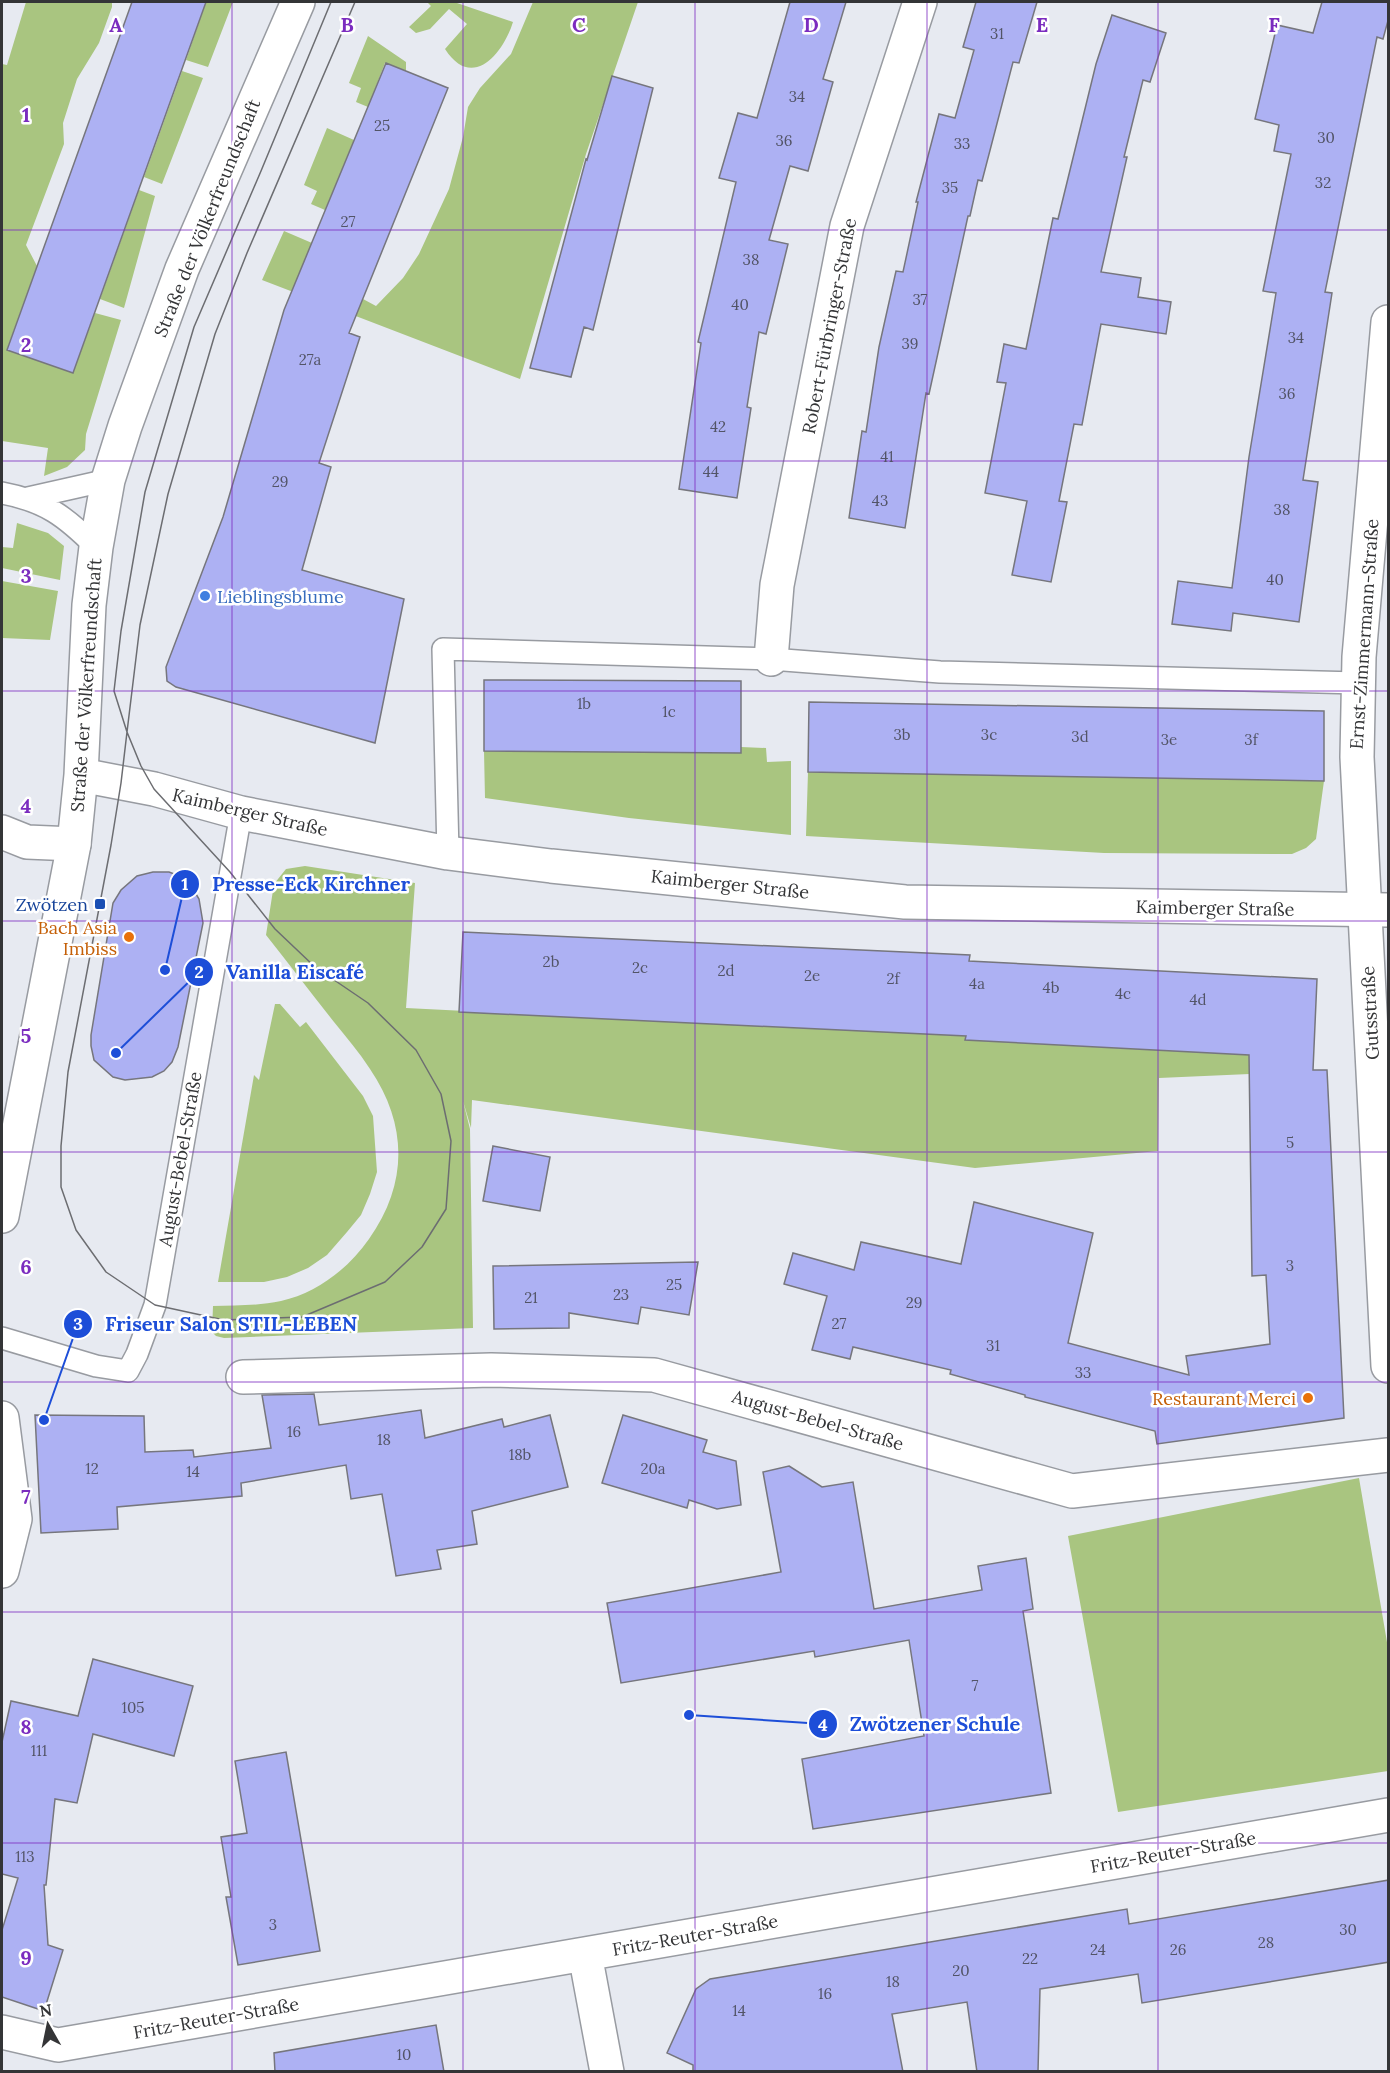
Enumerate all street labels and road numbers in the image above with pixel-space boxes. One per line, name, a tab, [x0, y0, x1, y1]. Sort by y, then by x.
street label: Straße der Völkerfreundschaft	[149, 96, 265, 340]
street label: Robert-Fürbringer-Straße	[797, 216, 861, 436]
street label: Ernst-Zimmermann-Straße	[1344, 518, 1384, 750]
street label: Straße der Völkerfreundschaft	[66, 557, 106, 813]
street label: Kaimberger Straße	[170, 783, 330, 841]
street label: Kaimberger Straße	[650, 864, 810, 904]
street label: Kaimberger Straße	[1135, 895, 1295, 921]
street label: Gutsstraße	[1356, 965, 1384, 1061]
street label: August-Bebel-Straße	[153, 1069, 207, 1249]
street label: August-Bebel-Straße	[729, 1384, 907, 1456]
street label: Fritz-Reuter-Straße	[1088, 1826, 1258, 1878]
street label: Fritz-Reuter-Straße	[610, 1909, 780, 1961]
street label: Fritz-Reuter-Straße	[131, 1992, 301, 2044]

